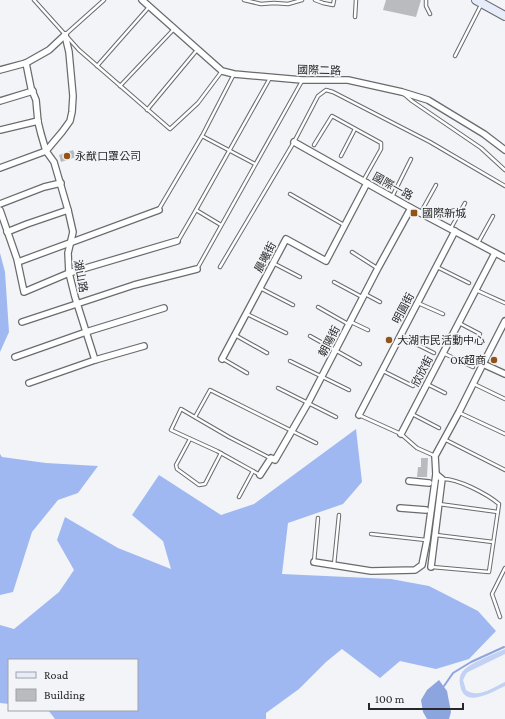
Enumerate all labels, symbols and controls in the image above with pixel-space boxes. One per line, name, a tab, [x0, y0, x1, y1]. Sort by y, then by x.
street label: 國際二路	[297, 64, 341, 76]
place label: 永猷口罩公司	[75, 150, 141, 162]
marker: 永猷口罩公司	[62, 151, 72, 161]
street label: 國際一路	[371, 170, 415, 202]
place label: 國際新城	[422, 207, 466, 219]
marker: 國際新城	[409, 208, 419, 218]
street label: 晨曦街	[252, 240, 278, 274]
street label: 湖山路	[72, 259, 90, 293]
street label: 明圓街	[390, 291, 416, 325]
street label: 朝陽街	[316, 324, 342, 358]
place label: 大湖市民活動中心	[397, 334, 485, 346]
marker: 大湖市民活動中心	[384, 335, 394, 345]
street label: 欣欣街	[409, 354, 435, 388]
place label: OK超商	[450, 354, 486, 366]
marker: OK超商	[489, 355, 499, 365]
legend	[8, 659, 138, 711]
text: Road	[44, 668, 69, 682]
scale bar	[369, 685, 463, 711]
text: Building	[44, 688, 85, 702]
text: 100 m	[375, 692, 405, 706]

